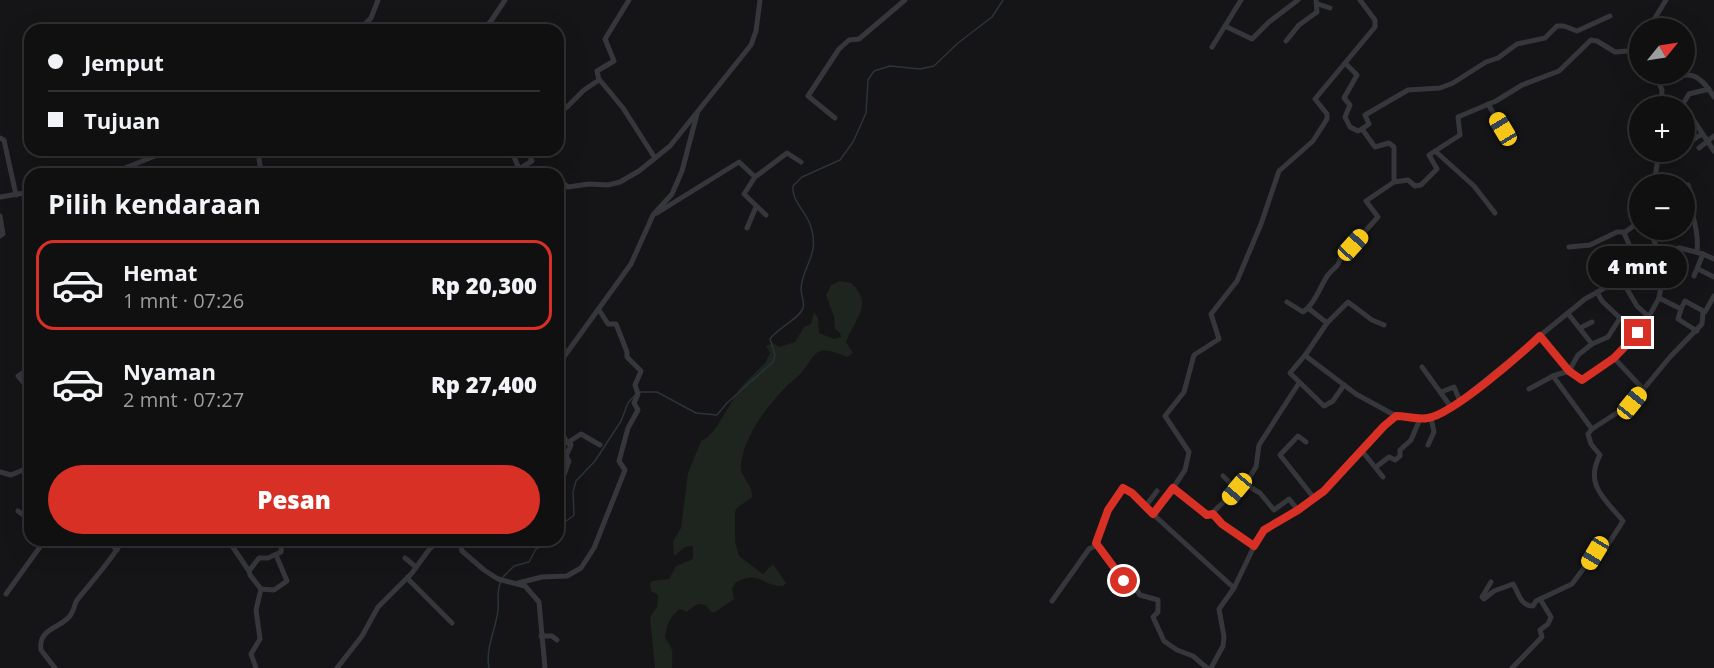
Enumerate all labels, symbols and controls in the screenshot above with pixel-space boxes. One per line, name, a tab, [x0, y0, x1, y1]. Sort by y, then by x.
north arrow	[1629, 18, 1695, 84]
map controls	[1629, 18, 1695, 240]
text: Jemput	[84, 47, 164, 77]
button: +	[1629, 96, 1695, 162]
text: Tujuan	[84, 105, 160, 135]
car	[1486, 109, 1520, 149]
button: −	[1629, 174, 1695, 240]
text: Pilih kendaraan	[48, 185, 261, 222]
car	[1334, 226, 1372, 264]
callout: 4 mnt	[1588, 246, 1688, 288]
text: 4 mnt	[1608, 253, 1667, 280]
text: Hemat	[123, 257, 197, 287]
icon: car	[51, 258, 105, 312]
text: Rp 20,300	[431, 270, 537, 300]
text: 1 mnt · 07:26	[123, 287, 244, 314]
route end	[1624, 319, 1651, 346]
text: Nyaman	[123, 356, 216, 386]
icon: car	[51, 357, 105, 411]
text: Rp 27,400	[431, 369, 537, 399]
car	[1614, 383, 1650, 423]
text: 2 mnt · 07:27	[123, 386, 244, 413]
button: Pesan	[48, 465, 540, 534]
car	[1219, 469, 1255, 509]
car	[1578, 533, 1612, 573]
route start	[1110, 567, 1137, 594]

